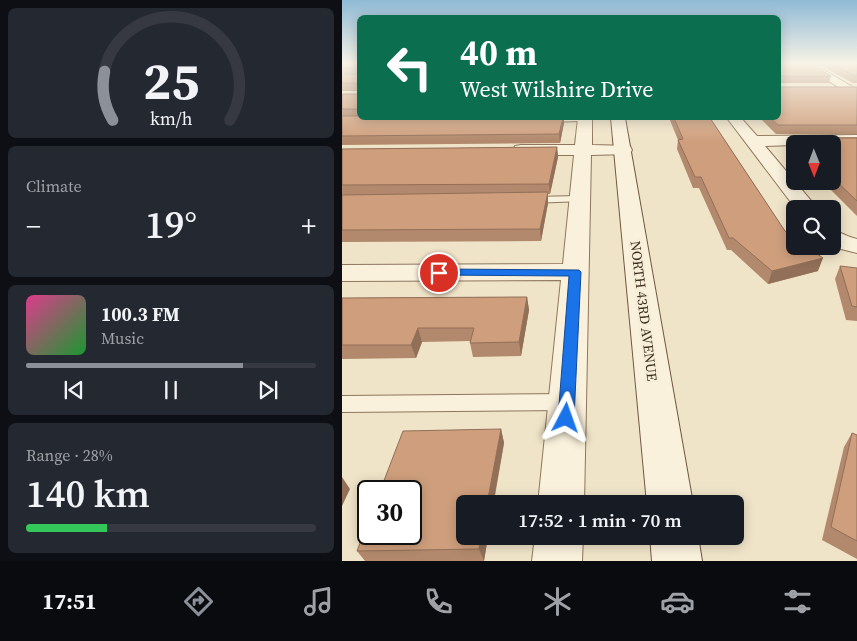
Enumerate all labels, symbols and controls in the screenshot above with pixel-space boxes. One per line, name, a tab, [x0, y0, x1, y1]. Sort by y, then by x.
text: 40 m	[460, 29, 537, 77]
icon: left	[377, 35, 442, 100]
text: 25	[143, 45, 199, 116]
text: West Wilshire Drive	[460, 74, 653, 104]
text: km/h	[150, 106, 193, 131]
north arrow	[786, 135, 841, 190]
map controls	[786, 135, 841, 255]
text: Climate	[26, 175, 82, 197]
text: 19°	[145, 199, 197, 251]
button: search	[786, 200, 841, 255]
text: −	[26, 207, 41, 245]
text: +	[301, 207, 316, 245]
street label: NORTH 43RD AVENUE	[625, 240, 663, 382]
pin	[418, 252, 460, 294]
icon: arrive	[425, 259, 453, 287]
text: 100.3 FM	[101, 301, 180, 327]
text: Music	[101, 327, 144, 349]
icon: previous	[60, 376, 88, 404]
icon: pause	[157, 376, 185, 404]
icon: next	[254, 376, 282, 404]
position arrow	[539, 391, 591, 443]
text: Range · 28%	[26, 444, 113, 466]
text: 140 km	[26, 468, 150, 520]
speed limit sign: 30	[357, 480, 422, 545]
text: 17:52 · 1 min · 70 m	[518, 507, 682, 533]
icon: directions	[181, 584, 216, 619]
icon: music	[301, 584, 336, 619]
icon: phone	[421, 584, 456, 619]
icon: climate	[540, 584, 575, 619]
icon: car	[660, 584, 695, 619]
icon: filters	[780, 584, 815, 619]
text: 17:51	[42, 586, 97, 616]

